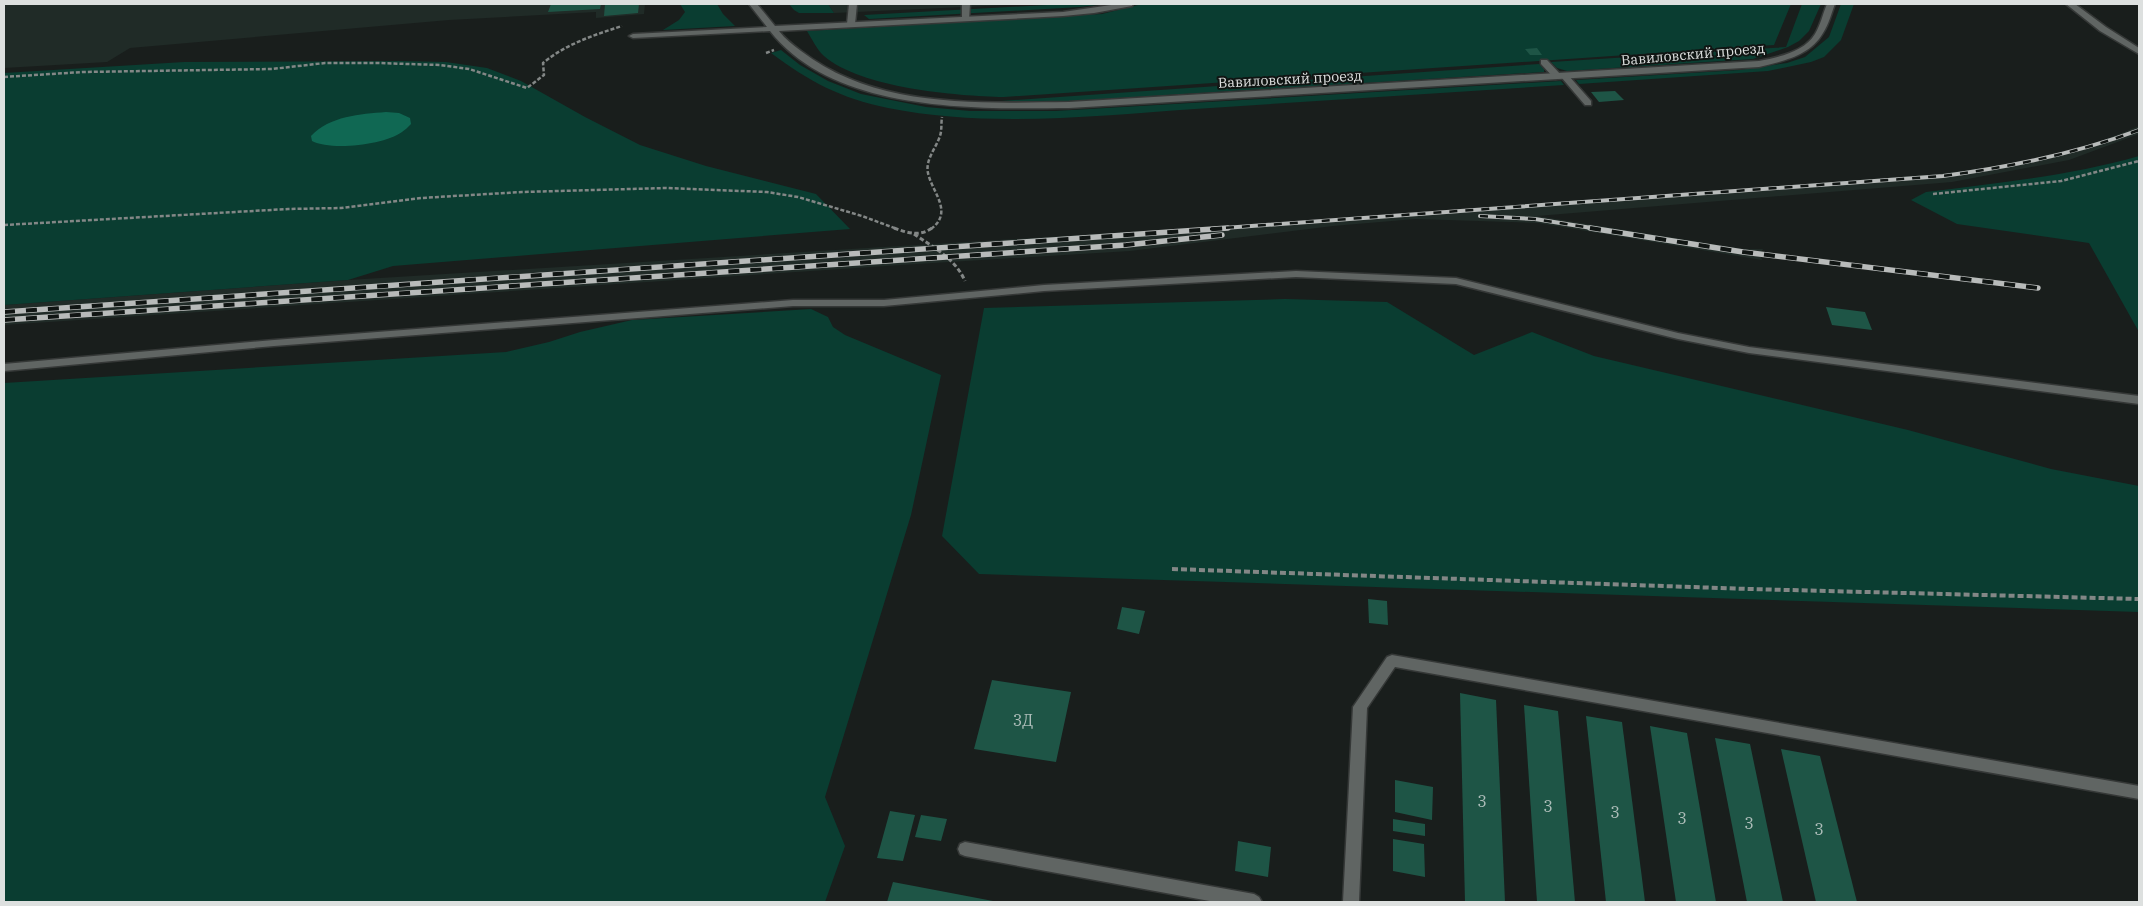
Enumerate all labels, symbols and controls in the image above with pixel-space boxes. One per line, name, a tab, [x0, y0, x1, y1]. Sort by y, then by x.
street label: Вавиловский проезд	[1620, 39, 1766, 69]
street label: Вавиловский проезд	[1217, 66, 1363, 92]
house number: 3Д	[1013, 710, 1033, 730]
house number: 3	[1477, 791, 1487, 811]
house number: 3	[1543, 796, 1553, 816]
house number: 3	[1610, 802, 1620, 822]
house number: 3	[1677, 808, 1687, 828]
house number: 3	[1744, 813, 1754, 833]
house number: 3	[1814, 819, 1824, 839]

